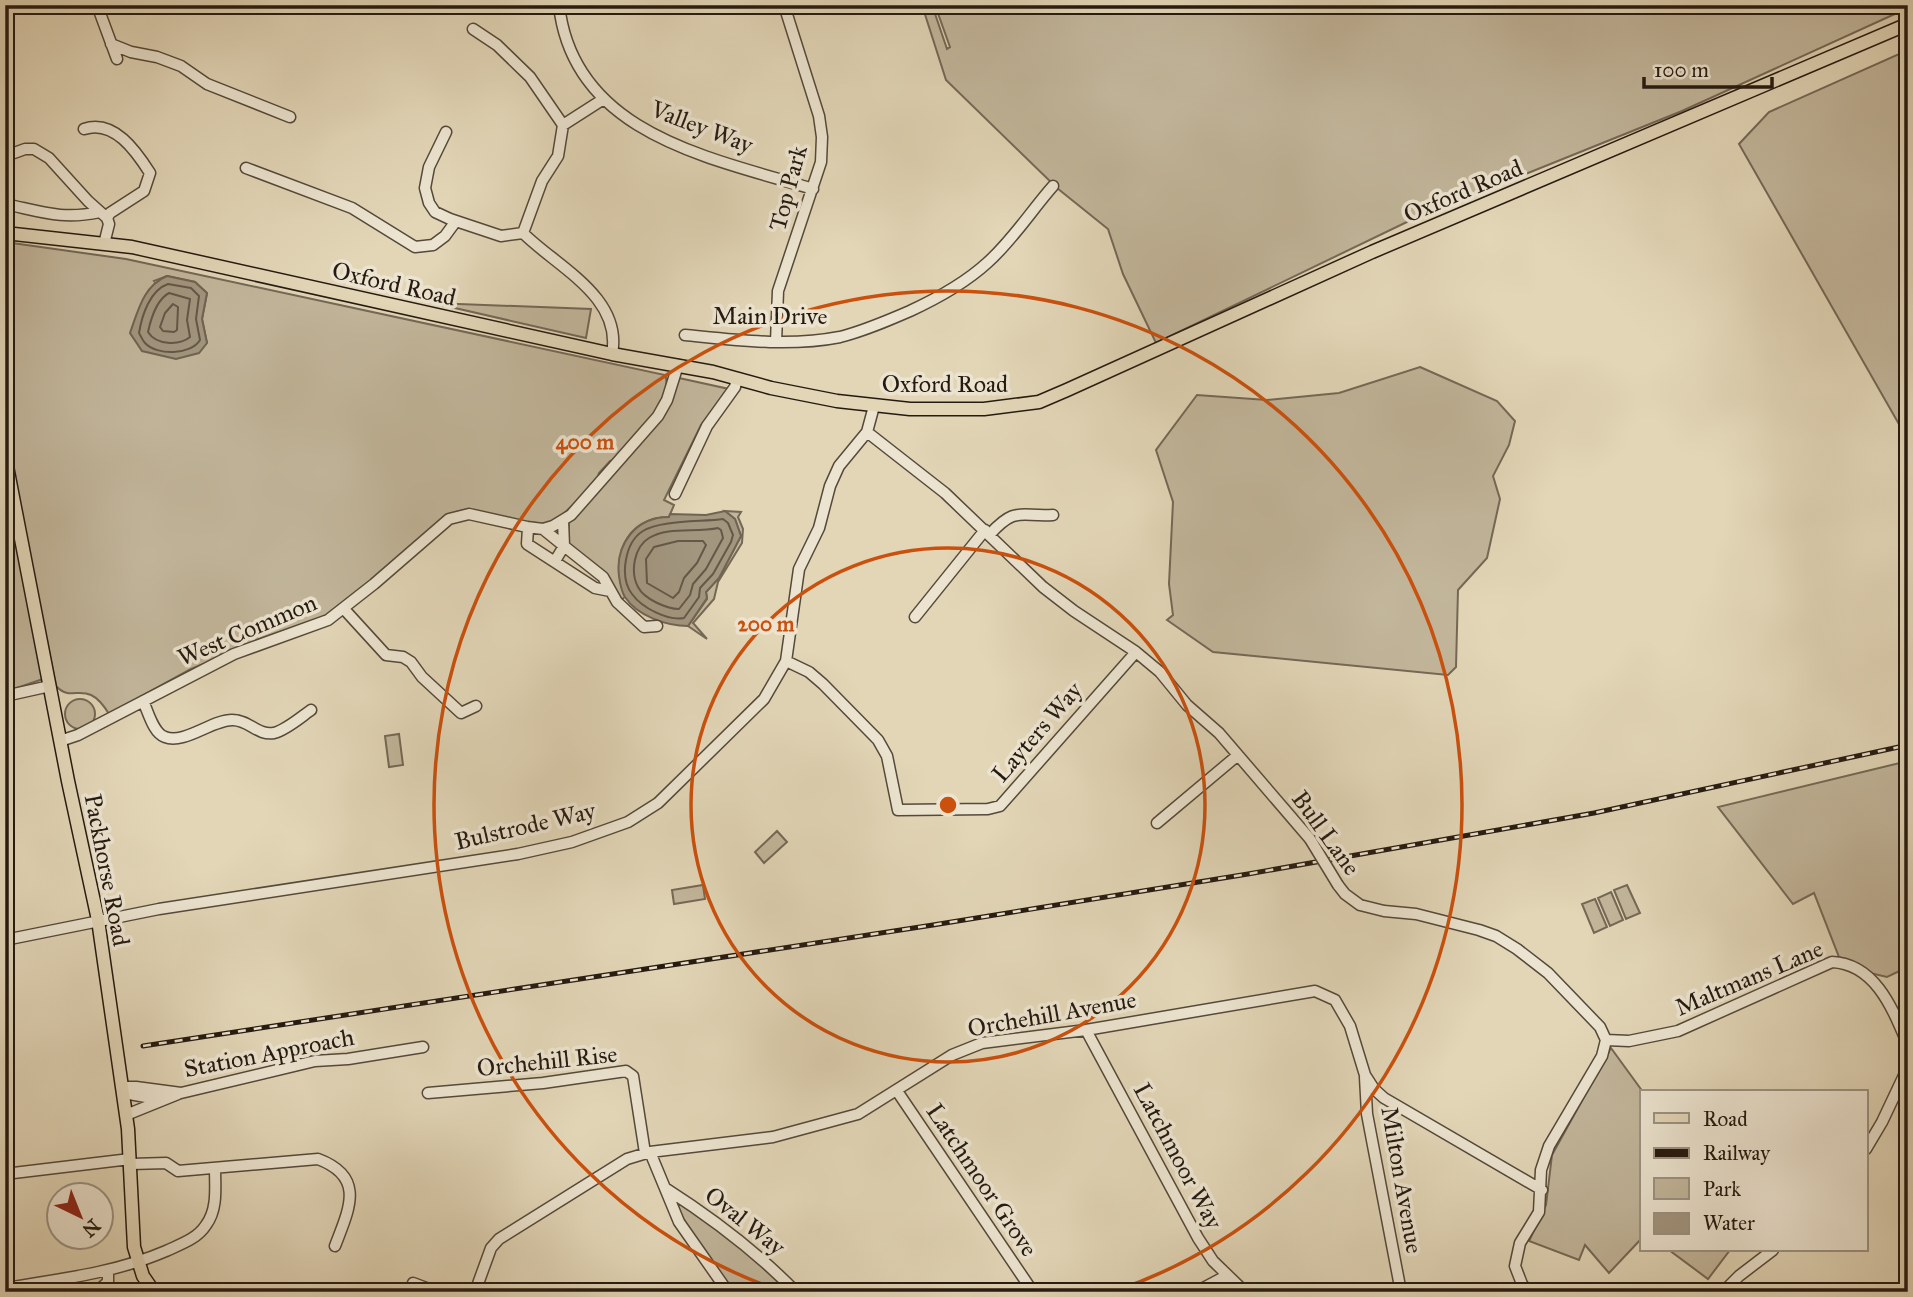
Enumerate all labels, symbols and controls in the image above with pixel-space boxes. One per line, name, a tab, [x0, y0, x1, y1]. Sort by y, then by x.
scale bar	[1644, 46, 1771, 90]
text: 100 m	[1654, 57, 1709, 83]
street label: Valley Way	[646, 93, 758, 160]
street label: Top Park	[762, 141, 814, 234]
street label: Oxford Road	[1399, 153, 1527, 229]
street label: Oxford Road	[329, 255, 459, 313]
street label: Main Drive	[712, 301, 828, 331]
street label: Oxford Road	[882, 369, 1008, 399]
text: 400 m	[556, 429, 615, 455]
street label: West Common	[173, 587, 321, 673]
text: 200 m	[738, 611, 795, 637]
street label: Layters Way	[985, 675, 1089, 788]
street label: Bull Lane	[1285, 785, 1367, 881]
street label: Packhorse Road	[78, 791, 136, 949]
centre of rings	[936, 793, 960, 817]
street label: Bulstrode Way	[452, 795, 599, 857]
street label: Maltmans Lane	[1670, 933, 1828, 1023]
street label: Orchehill Avenue	[965, 984, 1139, 1044]
street label: Station Approach	[181, 1022, 357, 1084]
street label: Orchehill Rise	[475, 1039, 619, 1083]
street label: Latchmoor Way	[1127, 1078, 1229, 1235]
legend	[1640, 1090, 1868, 1252]
street label: Latchmoor Grove	[920, 1098, 1044, 1262]
street label: Milton Avenue	[1374, 1104, 1430, 1256]
text: Road	[1703, 1106, 1748, 1132]
text: Railway	[1703, 1140, 1771, 1166]
text: Park	[1703, 1176, 1741, 1202]
street label: Oval Way	[699, 1180, 792, 1262]
north arrow	[46, 1182, 116, 1252]
text: Water	[1703, 1210, 1755, 1236]
text: N	[78, 1214, 105, 1242]

